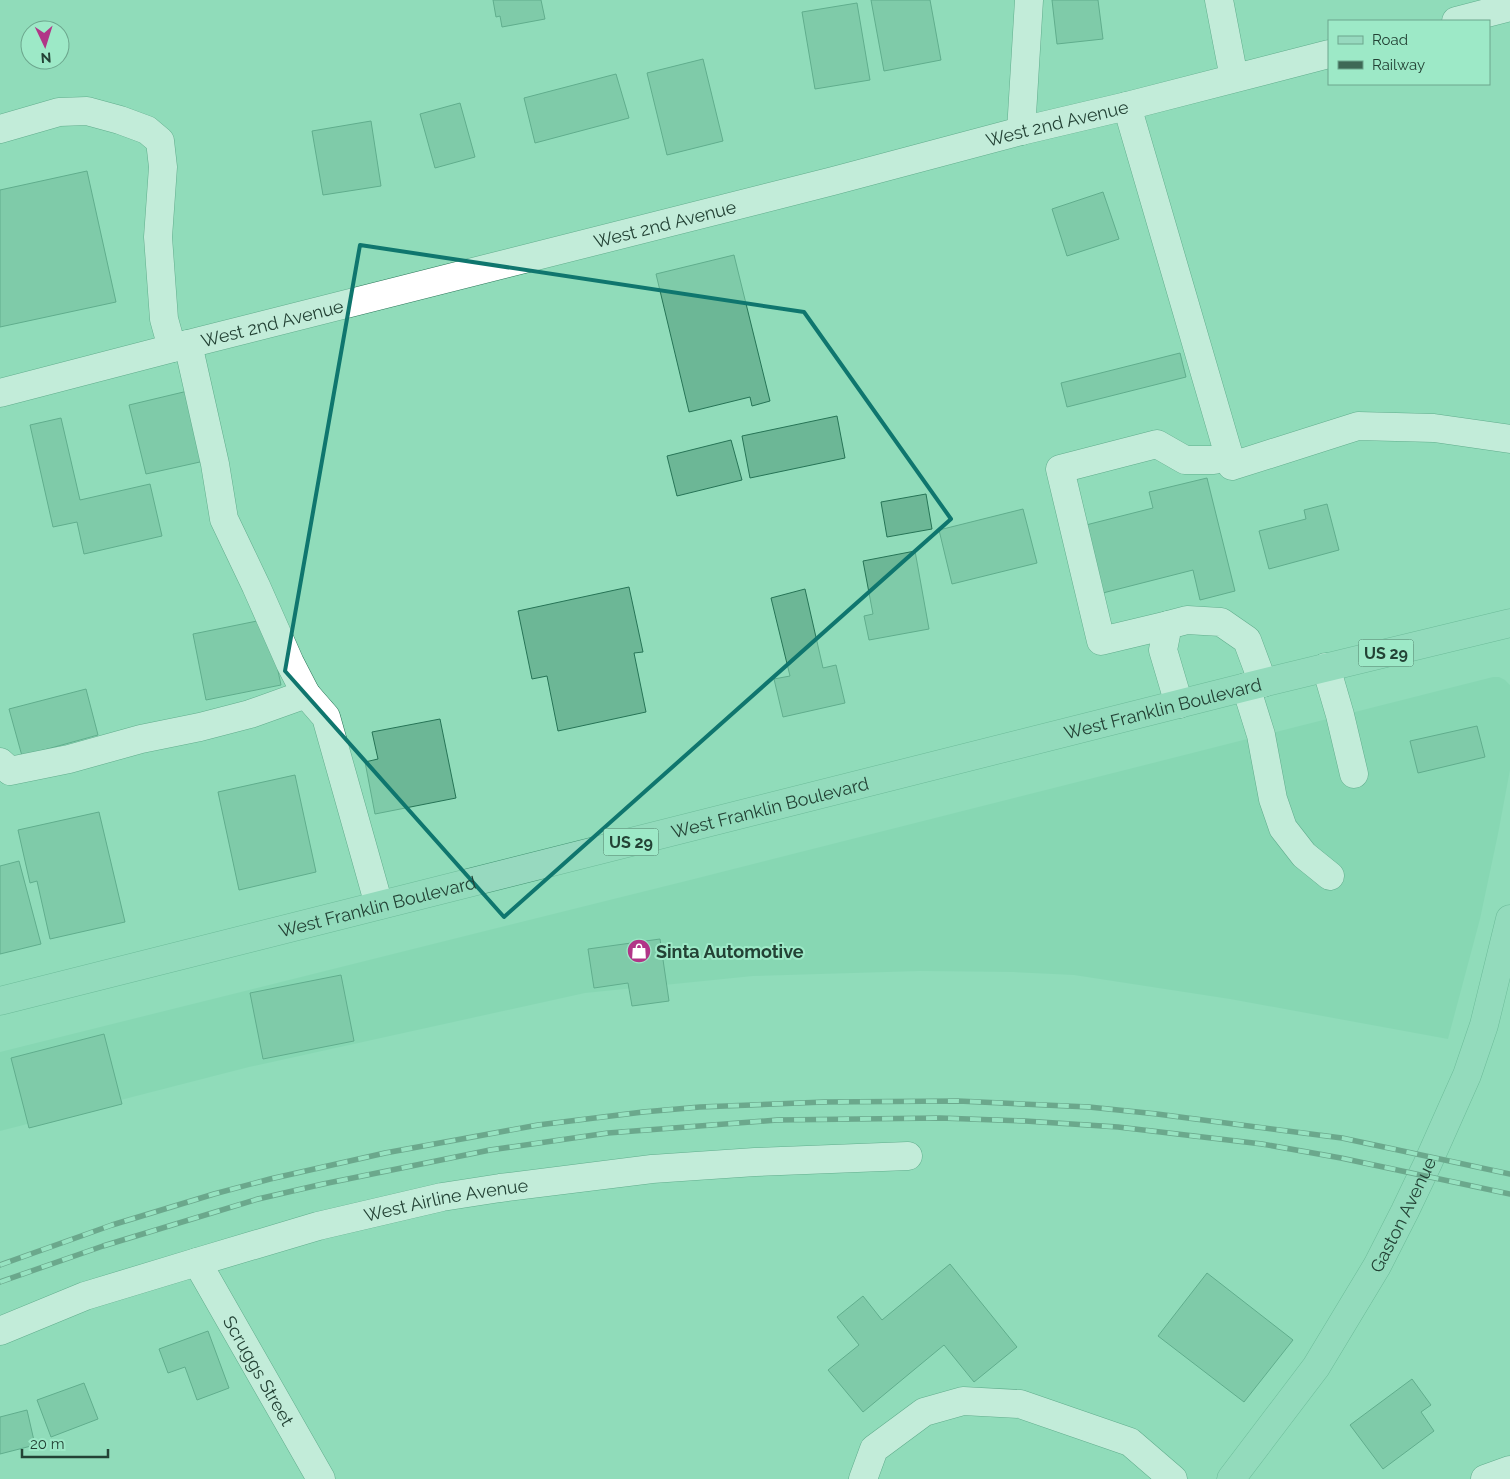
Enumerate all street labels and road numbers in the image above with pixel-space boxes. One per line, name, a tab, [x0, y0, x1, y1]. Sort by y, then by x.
street label: West 2nd Avenue	[983, 95, 1131, 150]
street label: West 2nd Avenue	[591, 195, 738, 252]
street label: West 2nd Avenue	[199, 295, 346, 351]
road number: US 29	[1358, 640, 1414, 666]
street label: West Franklin Boulevard	[1062, 673, 1263, 743]
street label: West Franklin Boulevard	[669, 772, 871, 842]
road number: US 29	[604, 829, 658, 856]
street label: West Franklin Boulevard	[276, 871, 478, 941]
street label: Gaston Avenue	[1365, 1153, 1440, 1276]
street label: West Airline Avenue	[362, 1174, 530, 1225]
street label: Scruggs Street	[219, 1312, 299, 1429]

